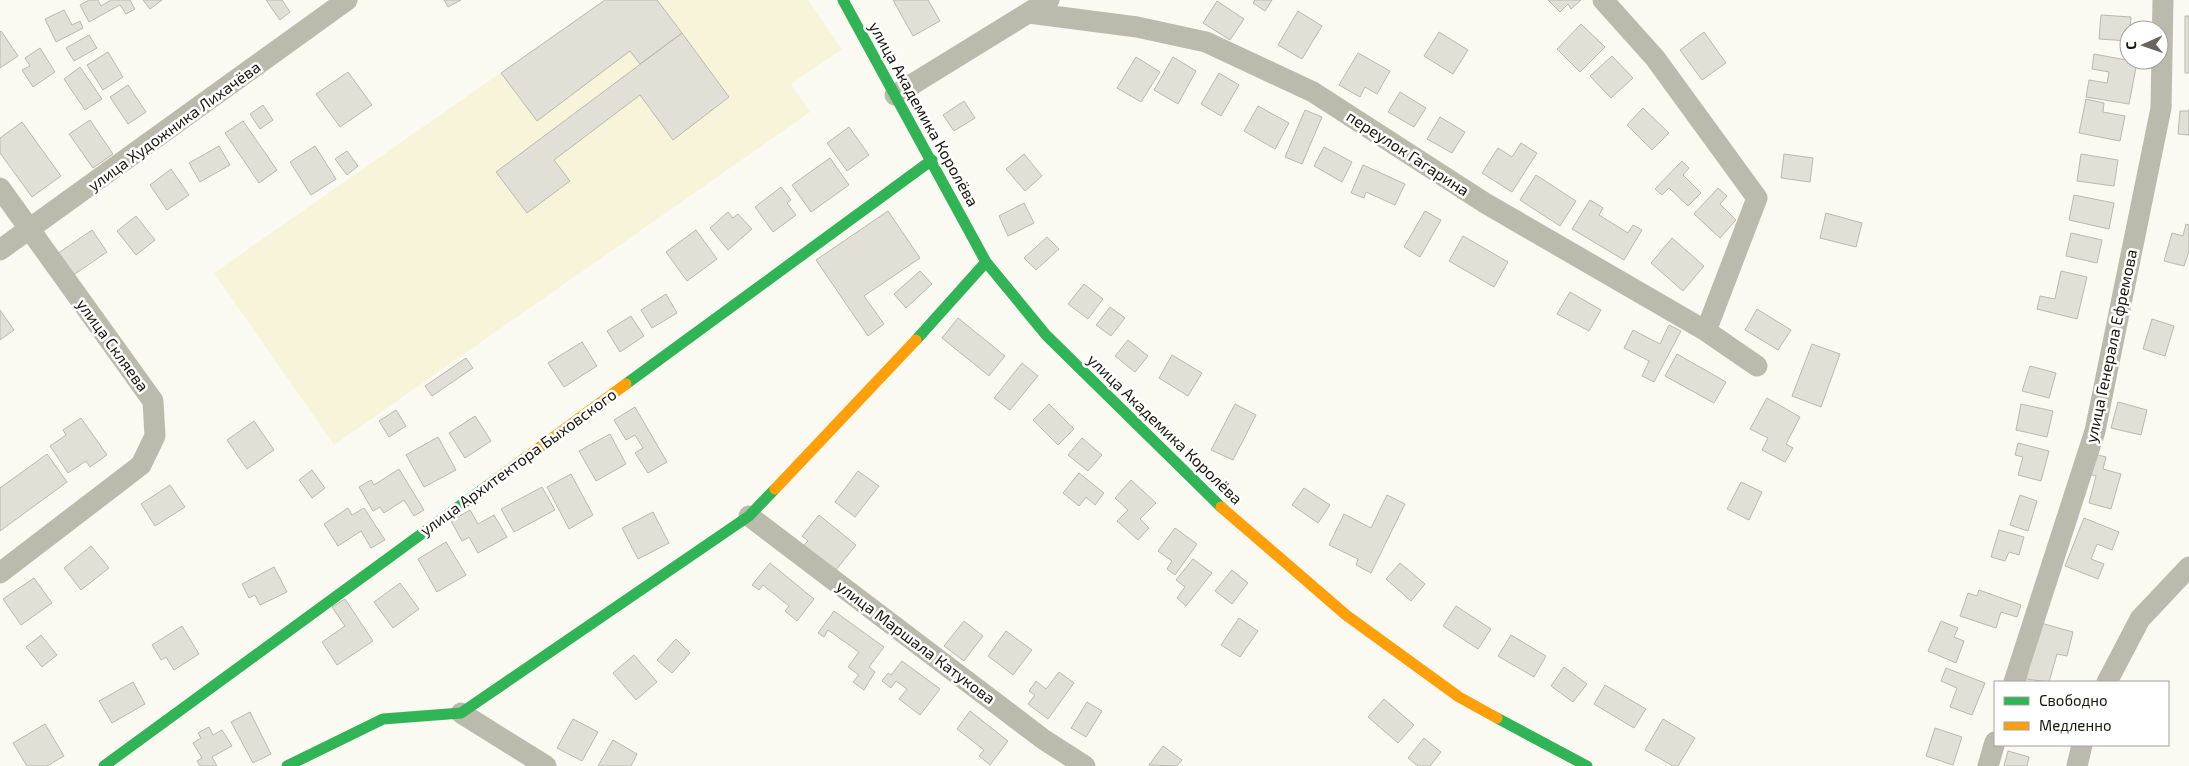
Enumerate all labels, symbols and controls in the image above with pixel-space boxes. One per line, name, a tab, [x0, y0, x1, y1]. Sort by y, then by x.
street label: улица Академика Королёва	[865, 18, 983, 210]
north arrow	[2119, 20, 2169, 70]
text: С	[2122, 41, 2139, 50]
street label: улица Художника Лихачёва	[84, 57, 264, 195]
street label: переулок Гагарина	[1343, 106, 1473, 200]
street label: улица Генерала Ефремова	[2081, 247, 2141, 445]
street label: улица Скляева	[73, 295, 153, 395]
street label: улица Академика Королёва	[1083, 349, 1247, 509]
street label: улица Архитектора Быховского	[416, 384, 620, 540]
street label: улица Маршала Катукова	[833, 576, 999, 708]
legend	[1994, 681, 2169, 746]
text: Свободно	[2039, 691, 2108, 709]
text: Медленно	[2039, 716, 2112, 734]

